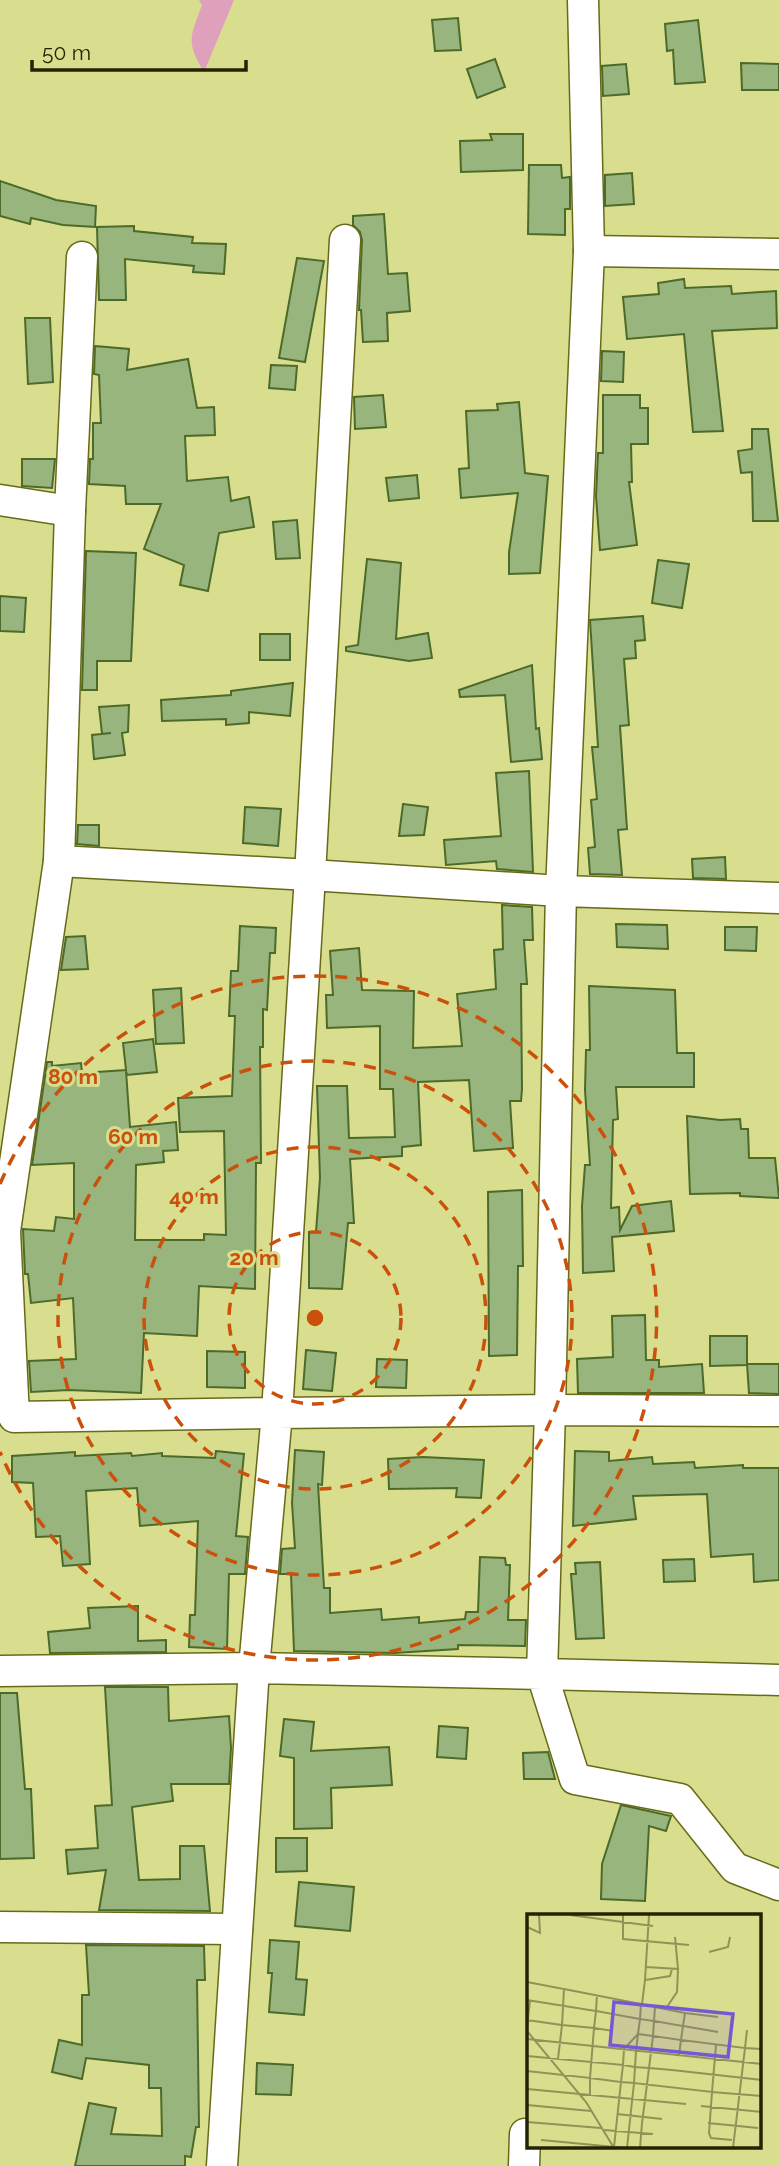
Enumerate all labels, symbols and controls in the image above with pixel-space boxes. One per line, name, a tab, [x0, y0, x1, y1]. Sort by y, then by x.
scale bar	[32, 28, 245, 72]
text: 50 m	[42, 40, 91, 65]
text: 80 m	[48, 1064, 98, 1089]
text: 60 m	[108, 1124, 158, 1149]
text: 40 m	[169, 1184, 219, 1209]
text: 20 m	[229, 1245, 279, 1270]
centre of rings	[303, 1306, 327, 1330]
inset map	[527, 1914, 762, 2148]

